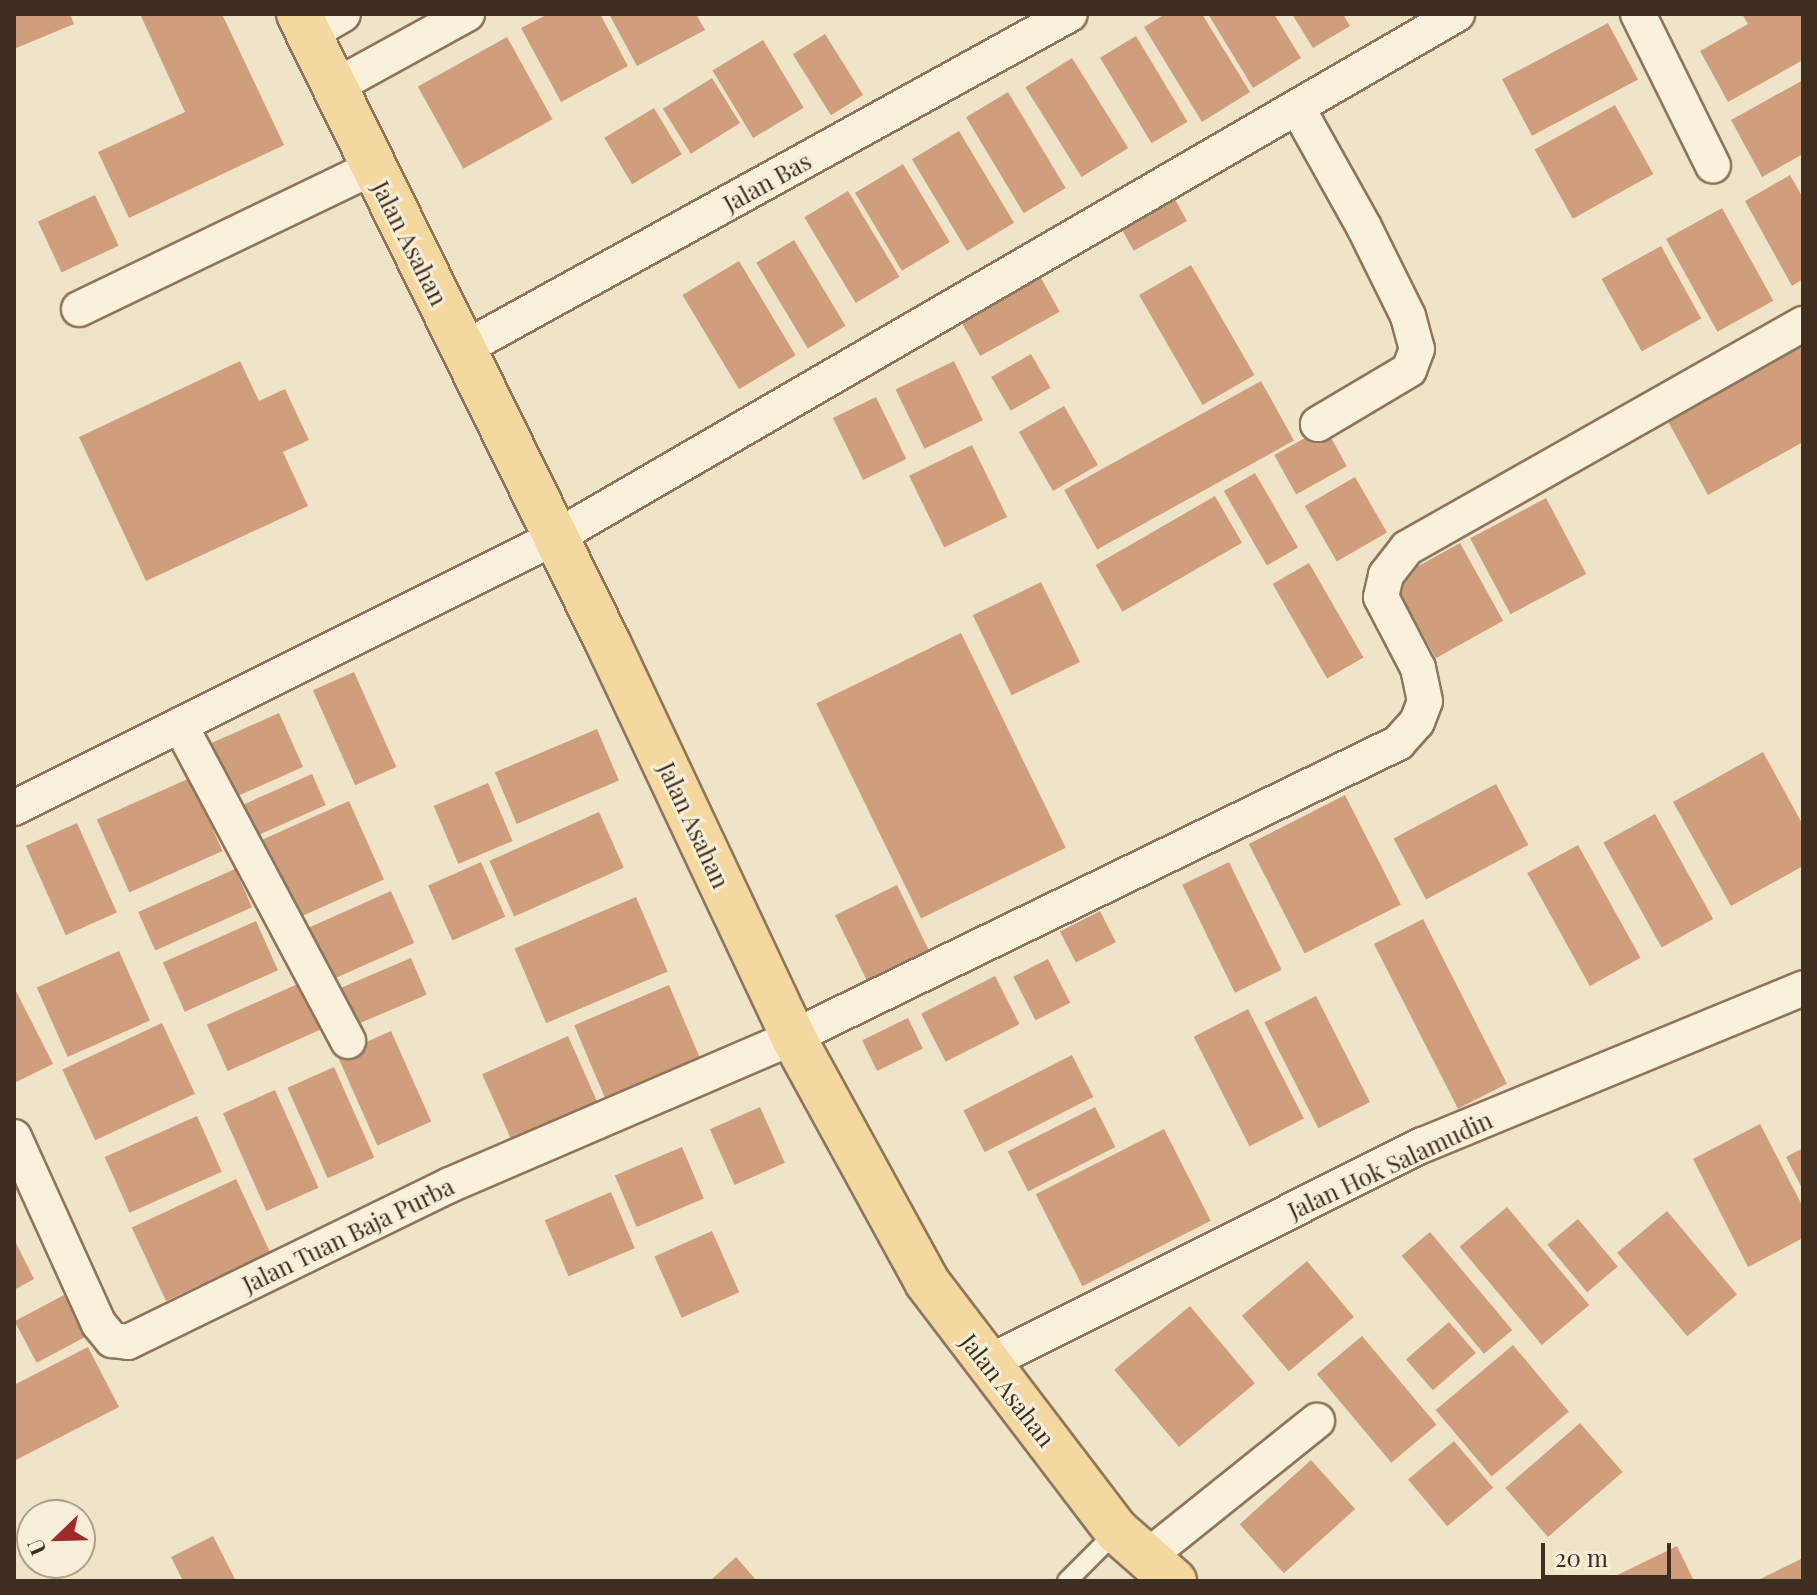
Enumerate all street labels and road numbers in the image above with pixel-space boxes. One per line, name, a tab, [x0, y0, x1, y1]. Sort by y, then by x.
street label: Jalan Bas	[718, 146, 816, 218]
street label: Jalan Asahan	[366, 176, 454, 310]
street label: Jalan Asahan	[652, 757, 736, 893]
street label: Jalan Hok Salamudin	[1283, 1105, 1497, 1225]
street label: Jalan Tuan Baja Purba	[237, 1171, 459, 1299]
street label: Jalan Asahan	[955, 1327, 1061, 1453]

